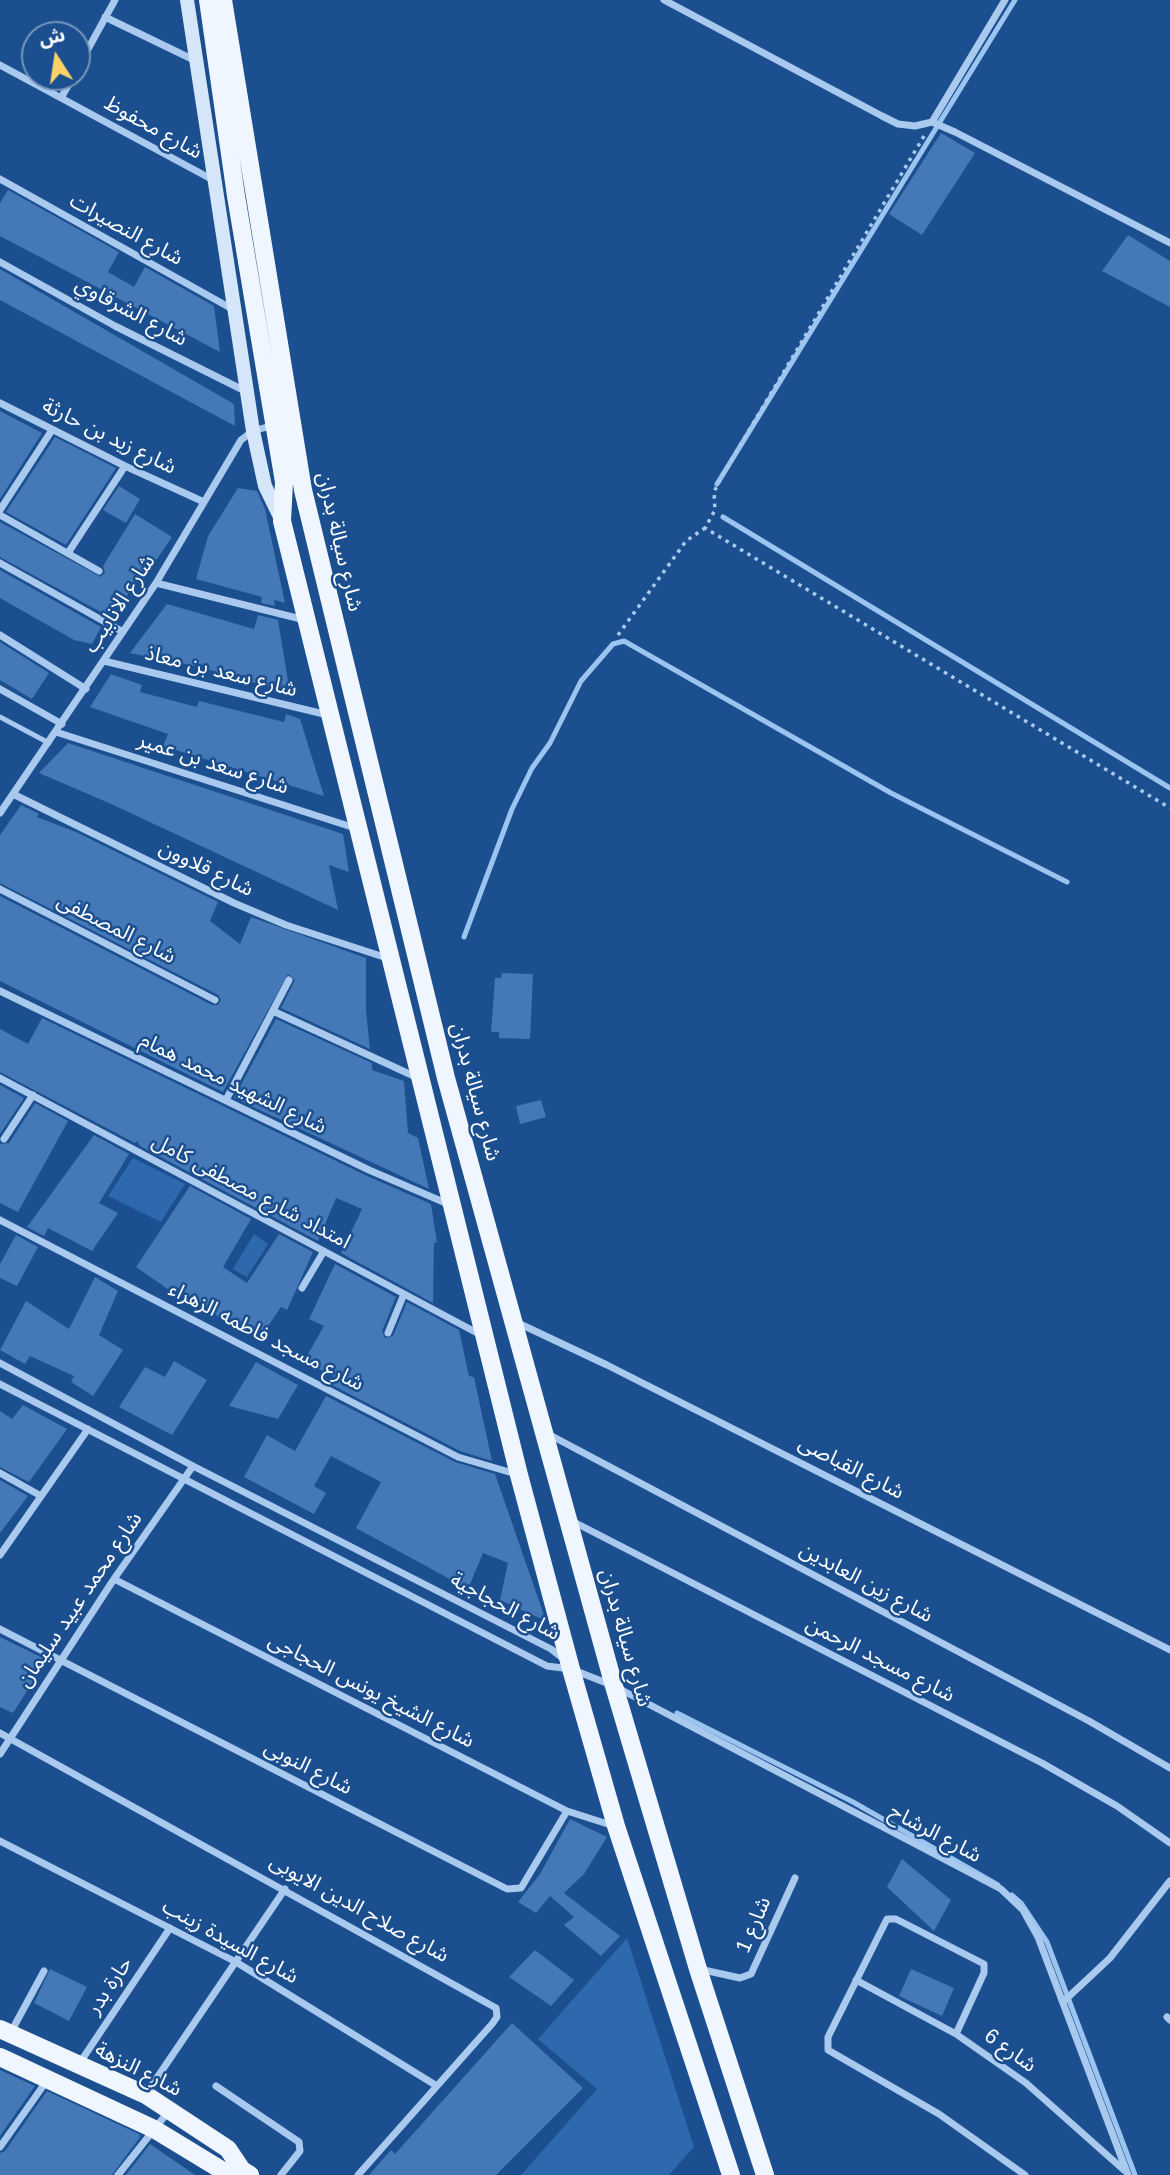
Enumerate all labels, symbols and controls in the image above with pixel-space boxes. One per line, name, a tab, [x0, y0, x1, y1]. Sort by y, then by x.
north arrow	[21, 21, 91, 91]
text: ش	[37, 24, 67, 50]
street label: شارع محفوظ	[100, 91, 206, 165]
street label: شارع النصيرات	[65, 188, 187, 272]
street label: شارع الشرقاوي	[71, 272, 191, 352]
street label: شارع زيد بن حارثة	[38, 394, 180, 480]
street label: شارع سيالة بدران	[311, 470, 367, 614]
street label: شارع الانابيب	[79, 550, 161, 658]
street label: شارع سعد بن معاذ	[142, 641, 300, 703]
street label: شارع سعد بن عمير	[135, 728, 291, 800]
street label: شارع قلاوون	[155, 835, 257, 903]
street label: شارع المصطفى	[52, 888, 180, 970]
street label: شارع سيالة بدران	[444, 1020, 506, 1164]
street label: شارع الشهيد محمد همام	[136, 1028, 330, 1140]
street label: امتداد شارع مصطفى كامل	[147, 1129, 355, 1255]
street label: شارع مسجد فاطمه الزهراء	[164, 1277, 368, 1397]
street label: شارع القباصى	[794, 1431, 908, 1505]
street label: شارع محمد عبيد سليمان	[12, 1508, 148, 1692]
street label: شارع زين العابدين	[795, 1537, 937, 1629]
street label: شارع سيالة بدران	[593, 1566, 657, 1710]
street label: شارع الحجاجية	[446, 1568, 564, 1646]
street label: شارع مسجد الرحمن	[801, 1612, 959, 1708]
street label: شارع الشيخ يونس الحجاجى	[264, 1628, 478, 1754]
street label: شارع النوبى	[260, 1735, 356, 1801]
street label: شارع الرشاح	[885, 1799, 985, 1869]
street label: شارع صلاح الدين الايوبى	[265, 1849, 453, 1969]
street label: شارع 1	[731, 1893, 777, 1957]
street label: شارع السيدة زينب	[157, 1894, 303, 1990]
street label: حارة بدر	[82, 1952, 138, 2020]
street label: شارع 6	[979, 2024, 1041, 2078]
street label: شارع النزهة	[90, 2037, 186, 2103]

